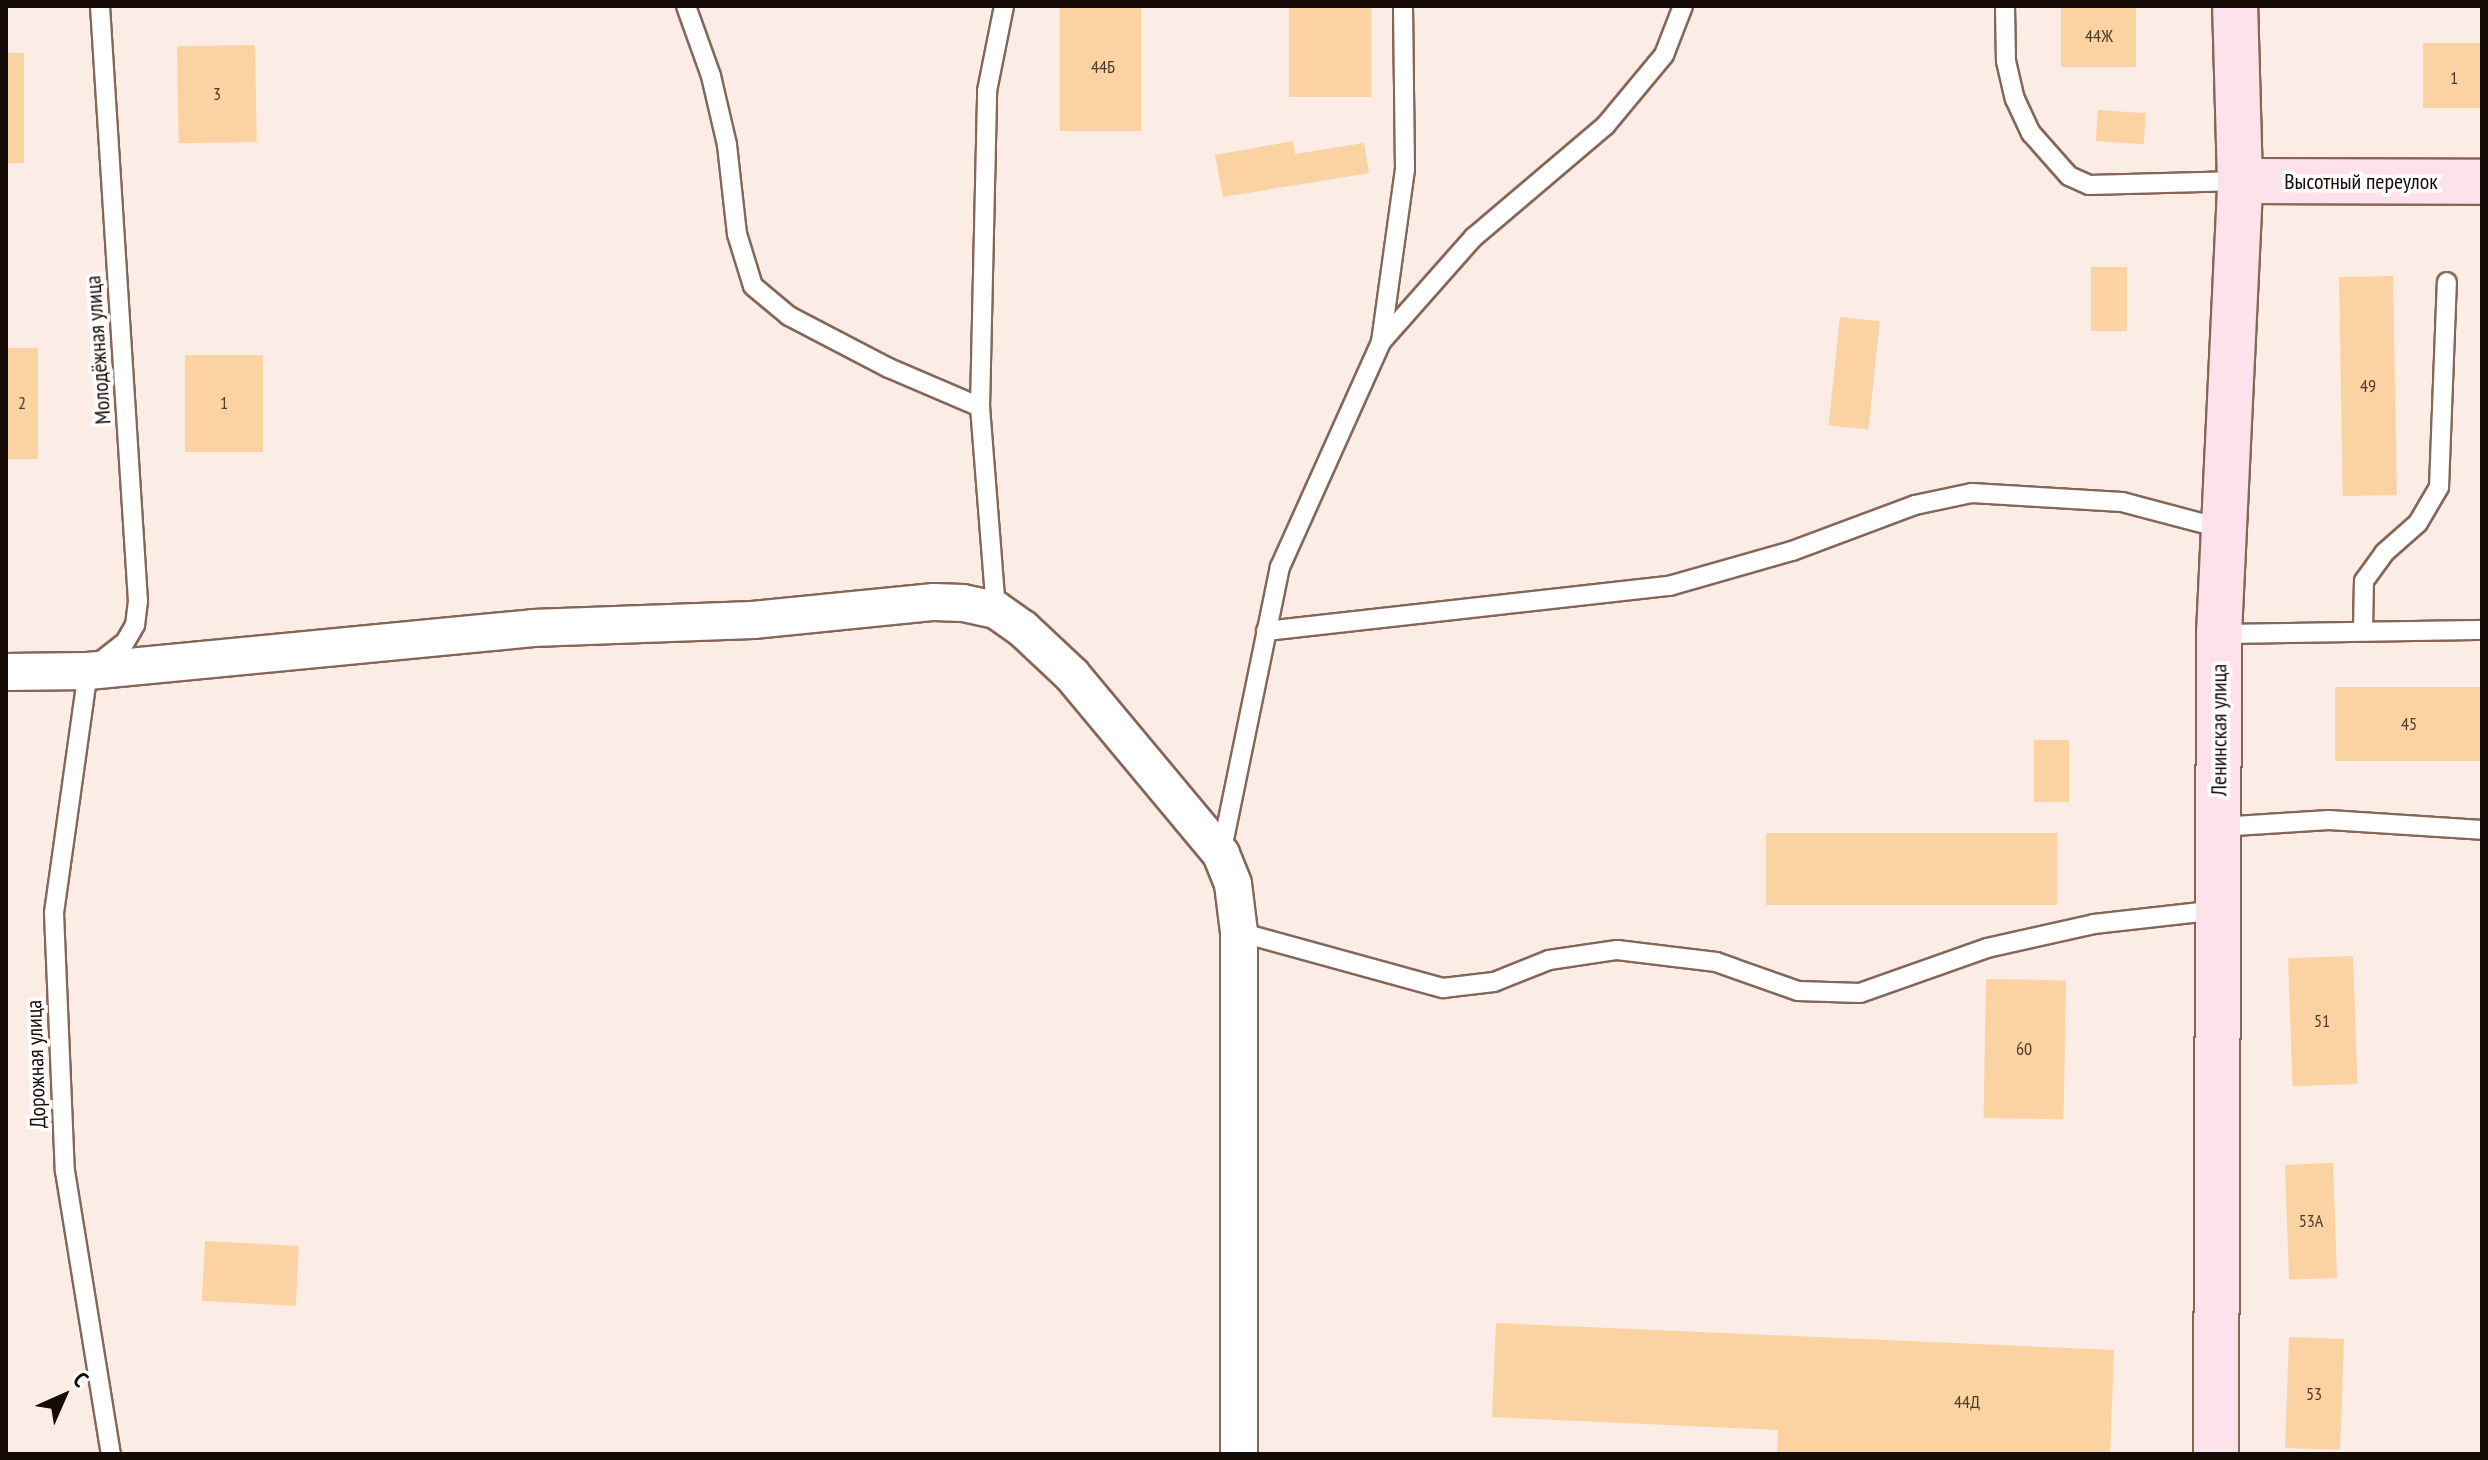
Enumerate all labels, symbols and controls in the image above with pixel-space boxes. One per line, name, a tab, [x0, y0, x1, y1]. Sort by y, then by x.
house number: 44Ж	[2085, 25, 2113, 47]
house number: 44Б	[1091, 56, 1115, 78]
house number: 1	[2450, 67, 2458, 89]
house number: 3	[213, 83, 221, 105]
street label: Высотный переулок	[2284, 169, 2438, 195]
street label: Молодёжная улица	[80, 275, 116, 425]
house number: 49	[2360, 375, 2376, 397]
house number: 2	[18, 392, 26, 414]
house number: 1	[220, 392, 228, 414]
street label: Ленинская улица	[2206, 664, 2232, 796]
house number: 45	[2401, 713, 2417, 735]
street label: Дорожная улица	[21, 999, 51, 1129]
house number: 51	[2314, 1010, 2330, 1032]
house number: 60	[2016, 1038, 2032, 1060]
house number: 53А	[2299, 1210, 2323, 1232]
north arrow	[24, 1356, 104, 1436]
text: С	[68, 1366, 94, 1392]
house number: 53	[2306, 1383, 2322, 1405]
house number: 44Д	[1954, 1391, 1980, 1413]

